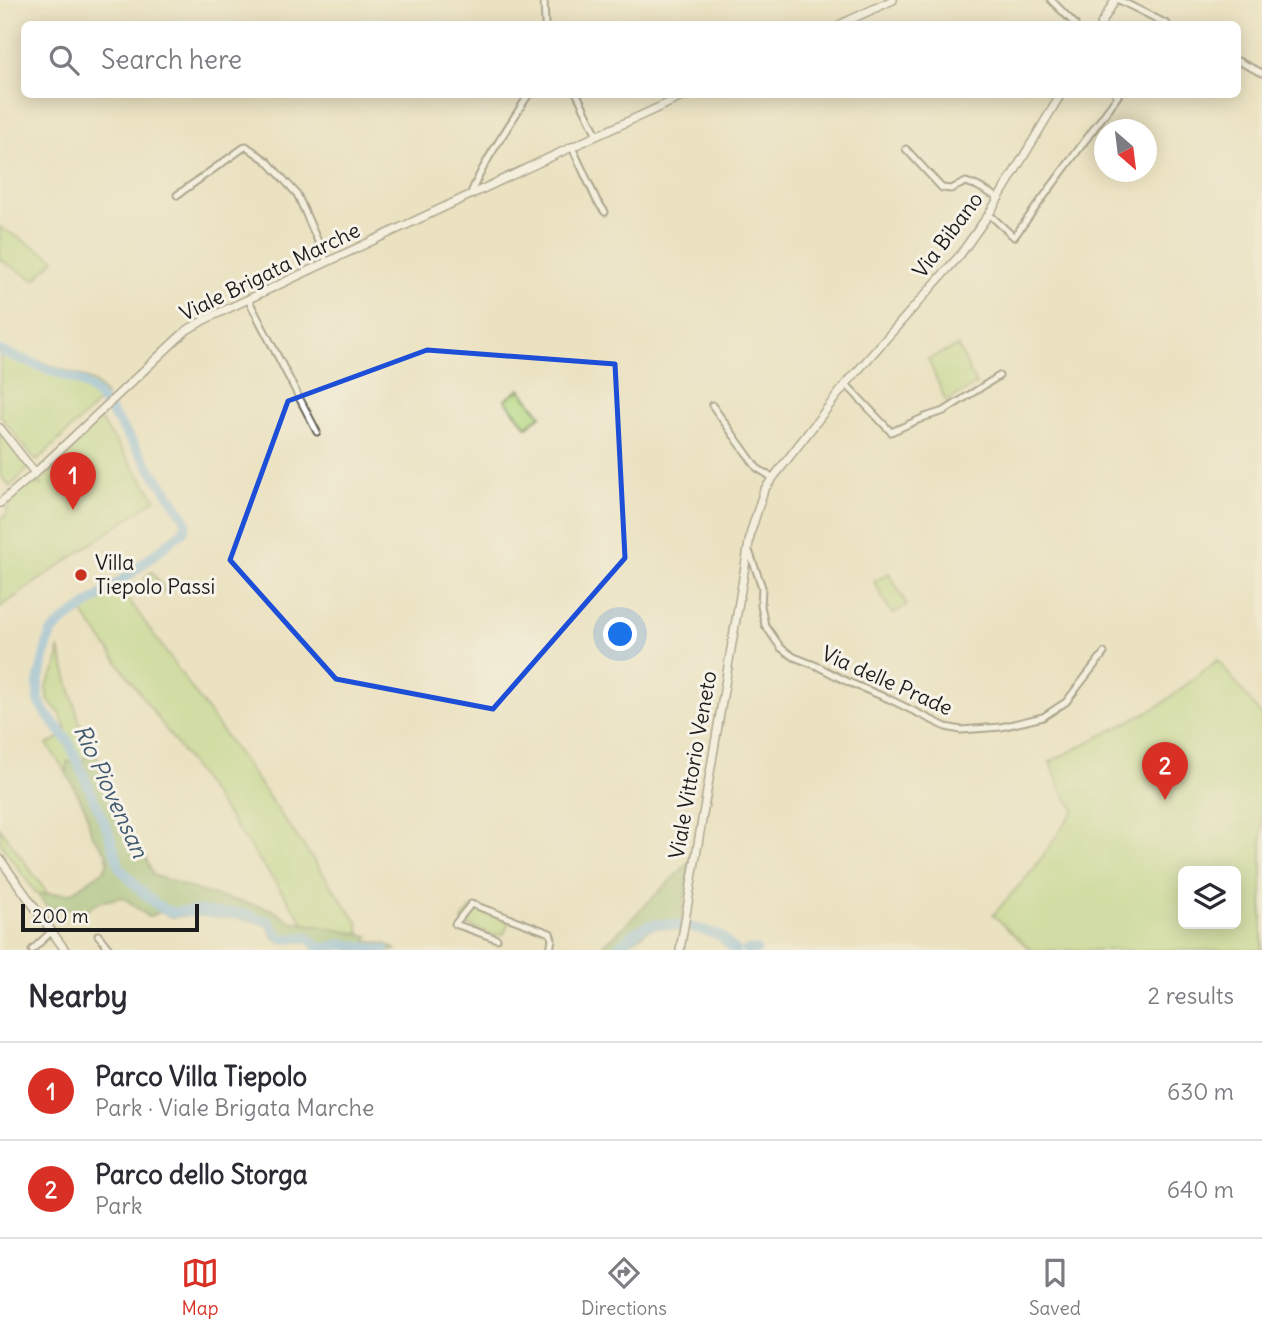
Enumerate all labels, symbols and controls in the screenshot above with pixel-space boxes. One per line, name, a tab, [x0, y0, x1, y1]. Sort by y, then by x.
search box	[21, 21, 1241, 98]
icon: search	[45, 41, 83, 79]
text: Search here	[101, 43, 242, 76]
north arrow	[1094, 119, 1157, 182]
street label: Via Bibano	[906, 186, 989, 283]
street label: Viale Brigata Marche	[175, 216, 364, 327]
pin: 1	[50, 452, 96, 510]
place label: Villa Tiepolo Passi	[95, 549, 215, 600]
marker: Villa Tiepolo Passi	[73, 567, 89, 583]
your location	[603, 617, 637, 651]
street label: Via delle Prade	[818, 640, 957, 721]
street label: Viale Vittorio Veneto	[663, 669, 722, 861]
water label: Rio Piovensan	[68, 719, 155, 863]
pin: 2	[1142, 742, 1188, 800]
map controls	[1178, 866, 1241, 929]
button: layers	[1178, 866, 1241, 929]
scale bar	[21, 901, 200, 933]
text: 200 m	[32, 904, 89, 928]
text: Nearby	[28, 977, 128, 1015]
text: 2 results	[1148, 981, 1234, 1010]
text: Parco Villa Tiepolo	[95, 1060, 307, 1093]
text: 1	[46, 1077, 56, 1106]
text: 630 m	[1167, 1077, 1234, 1106]
text: Park · Viale Brigata Marche	[95, 1093, 374, 1122]
text: Parco dello Storga	[95, 1158, 308, 1191]
text: 2	[45, 1175, 57, 1204]
text: 640 m	[1167, 1175, 1234, 1204]
text: Park	[95, 1191, 143, 1220]
tab: Map	[181, 1254, 219, 1320]
tab: Directions	[581, 1254, 667, 1320]
tab: Saved	[1029, 1254, 1081, 1320]

